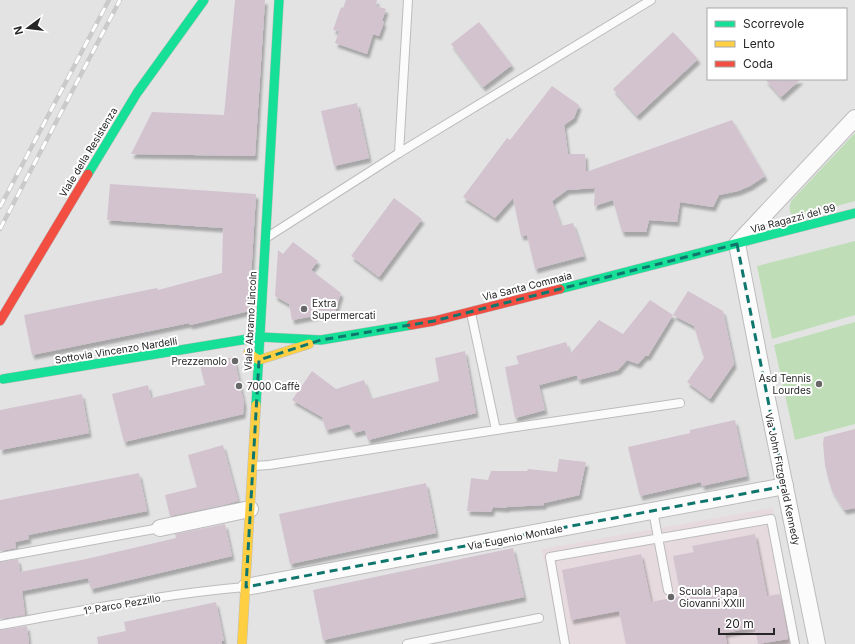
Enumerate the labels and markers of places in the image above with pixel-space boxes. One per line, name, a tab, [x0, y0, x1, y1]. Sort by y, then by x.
place label: Extra Supermercati	[312, 297, 376, 321]
marker: Extra Supermercati	[299, 304, 309, 314]
place label: Prezzemolo	[171, 355, 227, 367]
marker: Prezzemolo	[230, 356, 240, 366]
place label: Asd Tennis Lourdes	[759, 372, 811, 396]
marker: Asd Tennis Lourdes	[814, 379, 824, 389]
place label: 7000 Caffè	[247, 380, 300, 392]
marker: 7000 Caffè	[234, 381, 244, 391]
place label: Scuola Papa Giovanni XXIII	[679, 585, 745, 609]
marker: Scuola Papa Giovanni XXIII	[666, 592, 676, 602]

